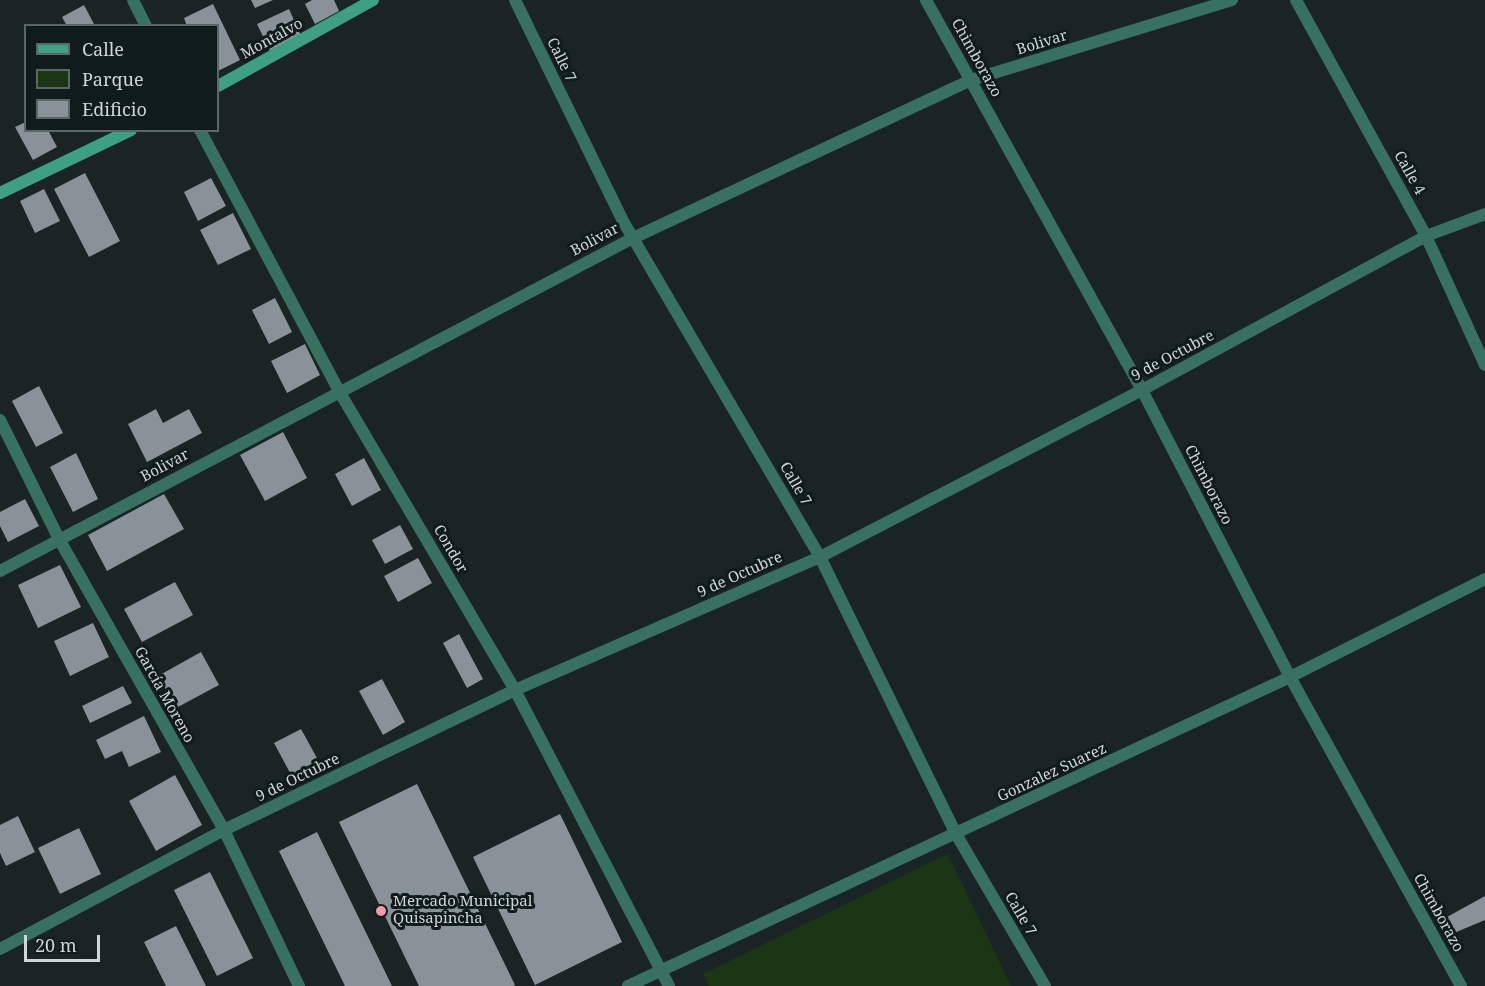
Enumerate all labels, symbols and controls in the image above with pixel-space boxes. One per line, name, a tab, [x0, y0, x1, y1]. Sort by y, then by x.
street label: Montalvo	[238, 15, 306, 63]
street label: Chimborazo	[947, 16, 1005, 100]
legend	[24, 24, 219, 132]
street label: Bolivar	[1014, 27, 1070, 59]
street label: Calle 7	[543, 35, 579, 85]
text: Calle	[82, 37, 124, 61]
text: Parque	[82, 67, 144, 91]
text: Edificio	[82, 97, 147, 121]
street label: Calle 4	[1390, 148, 1428, 198]
street label: Bolivar	[568, 220, 622, 260]
street label: 9 de Octubre	[1129, 327, 1217, 385]
street label: Chimborazo	[1180, 442, 1236, 528]
street label: Bolivar	[138, 446, 192, 486]
street label: Calle 7	[775, 459, 815, 509]
street label: Condor	[429, 522, 471, 576]
street label: 9 de Octubre	[695, 548, 785, 602]
street label: García Moreno	[130, 644, 198, 746]
street label: Gonzalez Suarez	[995, 740, 1109, 806]
street label: 9 de Octubre	[253, 750, 343, 806]
street label: Chimborazo	[1409, 871, 1467, 955]
street label: Calle 7	[1000, 889, 1040, 939]
place label: Mercado Municipal Quisapincha	[393, 893, 532, 928]
marker: Mercado Municipal Quisapincha	[374, 904, 388, 918]
scale bar	[27, 923, 104, 961]
text: 20 m	[35, 933, 77, 957]

